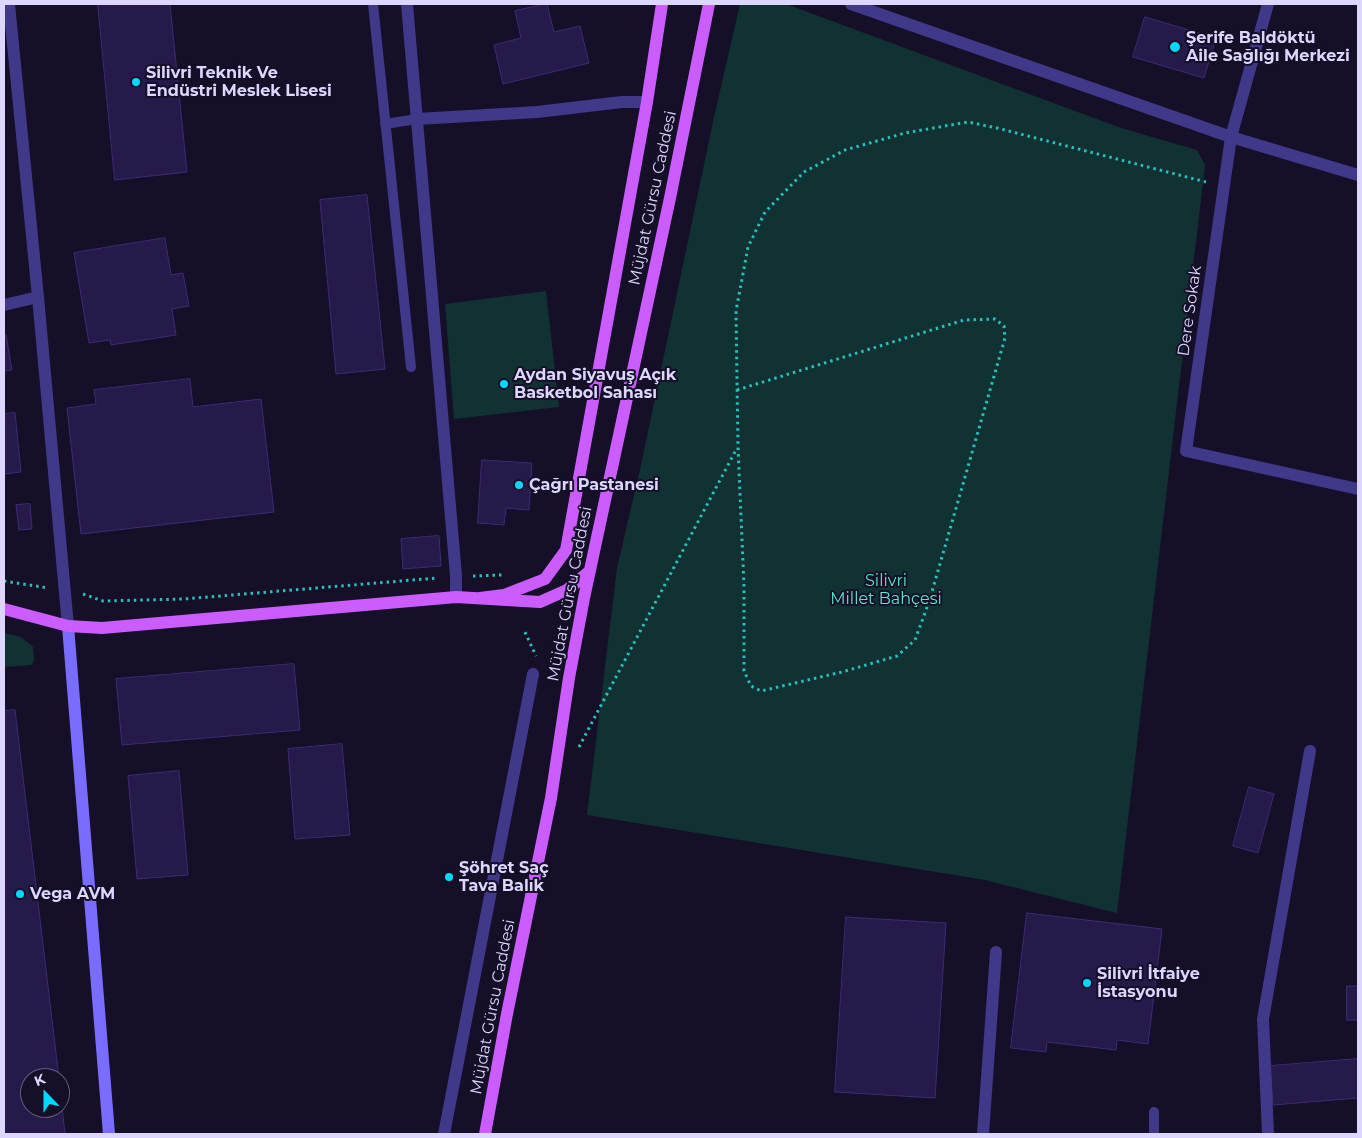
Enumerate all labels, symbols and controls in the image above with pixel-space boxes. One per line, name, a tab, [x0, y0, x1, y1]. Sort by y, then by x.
place label: Şerife Baldöktü Aile Sağlığı Merkezi	[1186, 28, 1350, 66]
marker: Şerife Baldöktü Aile Sağlığı Merkezi	[1168, 40, 1182, 54]
place label: Silivri Teknik Ve Endüstri Meslek Lisesi	[146, 63, 332, 101]
marker: Silivri Teknik Ve Endüstri Meslek Lisesi	[130, 76, 142, 88]
street label: Müjdat Gürsu Caddesi	[625, 109, 681, 287]
street label: Dere Sokak	[1174, 264, 1206, 358]
place label: Aydan Siyavuş Açık Basketbol Sahası	[514, 365, 676, 403]
marker: Aydan Siyavuş Açık Basketbol Sahası	[498, 378, 510, 390]
place label: Çağrı Pastanesi	[529, 475, 659, 495]
marker: Çağrı Pastanesi	[513, 479, 525, 491]
street label: Müjdat Gürsu Caddesi	[544, 505, 596, 683]
park label: Silivri Millet Bahçesi	[830, 571, 942, 609]
place label: Şöhret Saç Tava Balık	[459, 858, 549, 896]
marker: Şöhret Saç Tava Balık	[443, 871, 455, 883]
place label: Vega AVM	[30, 884, 115, 904]
marker: Vega AVM	[14, 888, 26, 900]
street label: Müjdat Gürsu Caddesi	[467, 918, 519, 1096]
place label: Silivri İtfaiye İstasyonu	[1097, 964, 1200, 1002]
marker: Silivri İtfaiye İstasyonu	[1081, 977, 1093, 989]
north arrow	[20, 1068, 70, 1118]
text: K	[32, 1070, 48, 1090]

